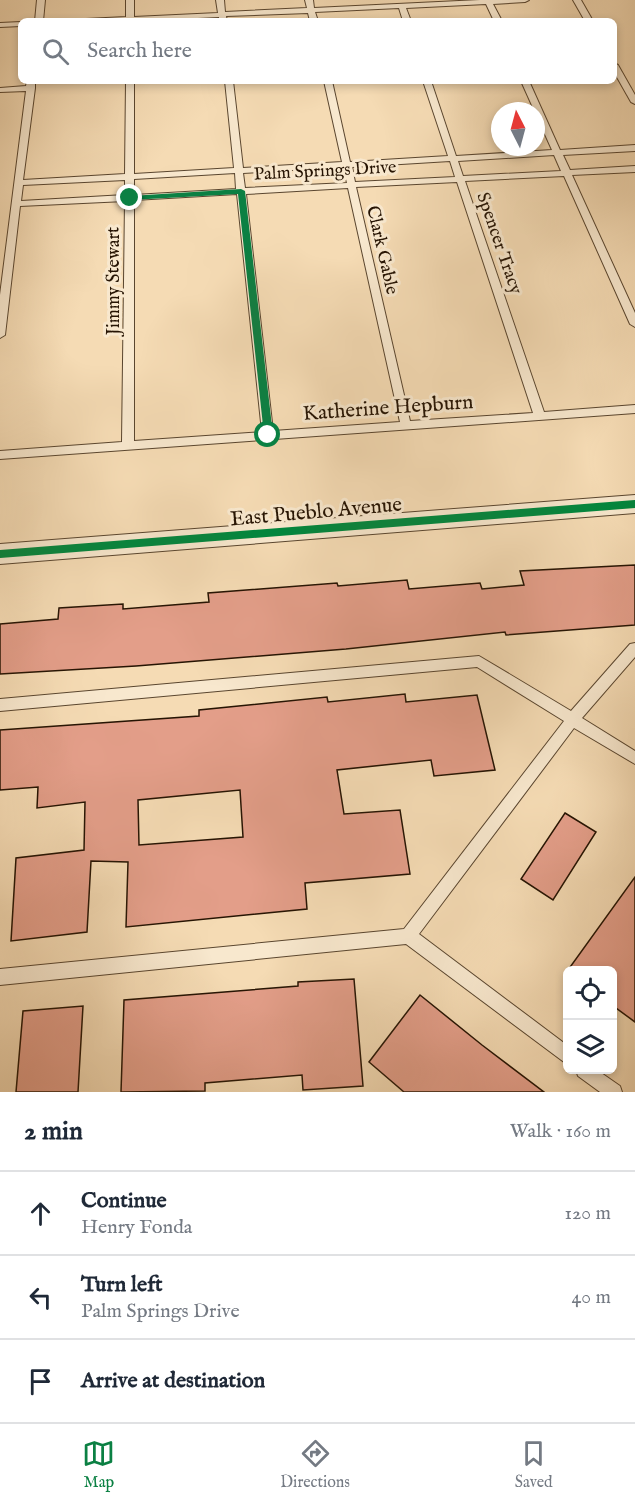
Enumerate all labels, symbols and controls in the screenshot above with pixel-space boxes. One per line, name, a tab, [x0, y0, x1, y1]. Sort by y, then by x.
search box	[18, 18, 617, 84]
icon: search	[39, 35, 72, 68]
text: Search here	[87, 37, 192, 65]
north arrow	[491, 102, 545, 156]
street label: Palm Springs Drive	[253, 156, 397, 187]
route end	[116, 184, 142, 210]
street label: Spencer Tracy	[470, 190, 527, 298]
street label: Clark Gable	[360, 204, 403, 297]
street label: Jimmy Stewart	[103, 227, 126, 337]
street label: Katherine Hepburn	[302, 389, 474, 428]
route start	[254, 421, 280, 447]
street label: East Pueblo Avenue	[229, 492, 403, 533]
map controls	[563, 966, 617, 1074]
button: locate	[563, 966, 617, 1020]
button: layers	[563, 1020, 617, 1074]
text: 2 min	[24, 1115, 83, 1148]
text: Walk · 160 m	[510, 1119, 611, 1144]
text: Continue	[81, 1187, 167, 1215]
icon: ahead	[24, 1197, 57, 1230]
text: 120 m	[565, 1201, 611, 1226]
text: Henry Fonda	[81, 1215, 192, 1240]
text: Turn left	[81, 1271, 163, 1299]
icon: left	[24, 1281, 57, 1314]
text: 40 m	[572, 1285, 611, 1310]
text: Palm Springs Drive	[81, 1299, 240, 1324]
icon: arrive	[24, 1365, 57, 1398]
text: Arrive at destination	[81, 1367, 265, 1395]
tab: Map	[82, 1437, 115, 1493]
tab: Directions	[280, 1437, 350, 1493]
tab: Saved	[515, 1437, 553, 1493]

